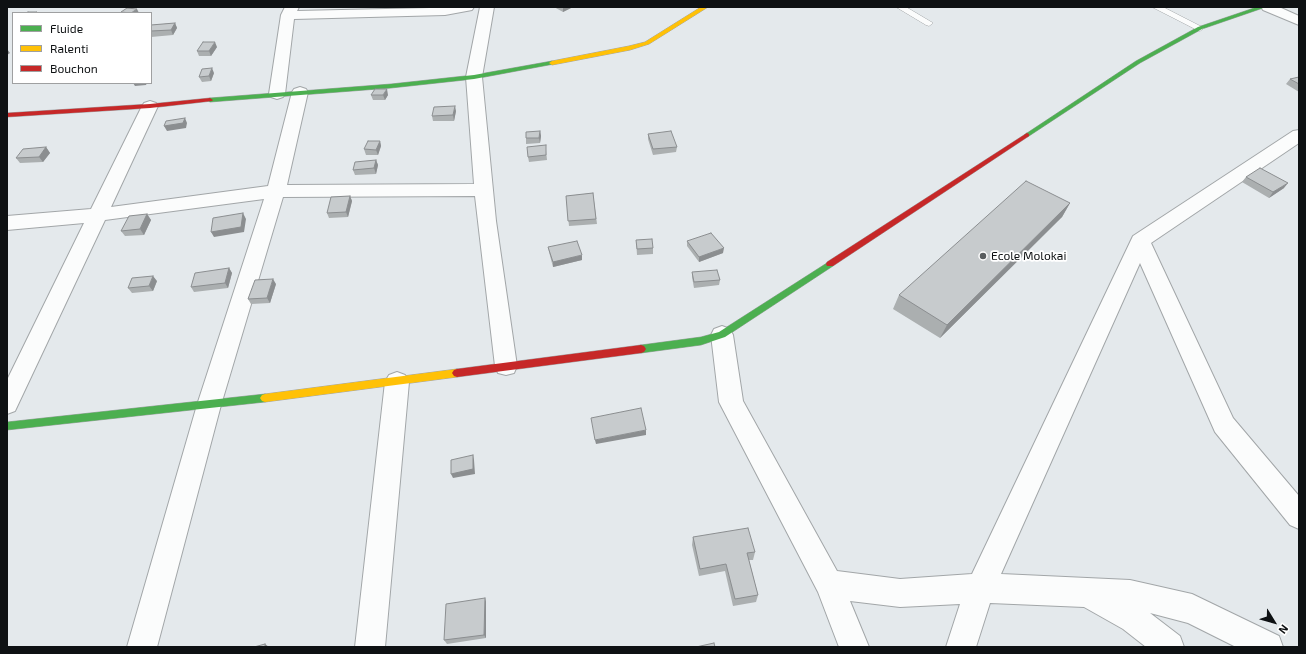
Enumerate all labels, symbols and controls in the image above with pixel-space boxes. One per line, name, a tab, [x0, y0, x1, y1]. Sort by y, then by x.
legend	[12, 12, 152, 84]
text: Fluide	[50, 21, 83, 35]
text: Ralenti	[50, 41, 89, 55]
text: Bouchon	[50, 61, 98, 75]
place label: Ecole Molokai	[991, 249, 1066, 263]
marker: Ecole Molokai	[978, 251, 988, 261]
north arrow	[1254, 602, 1294, 642]
text: N	[1276, 622, 1292, 637]

